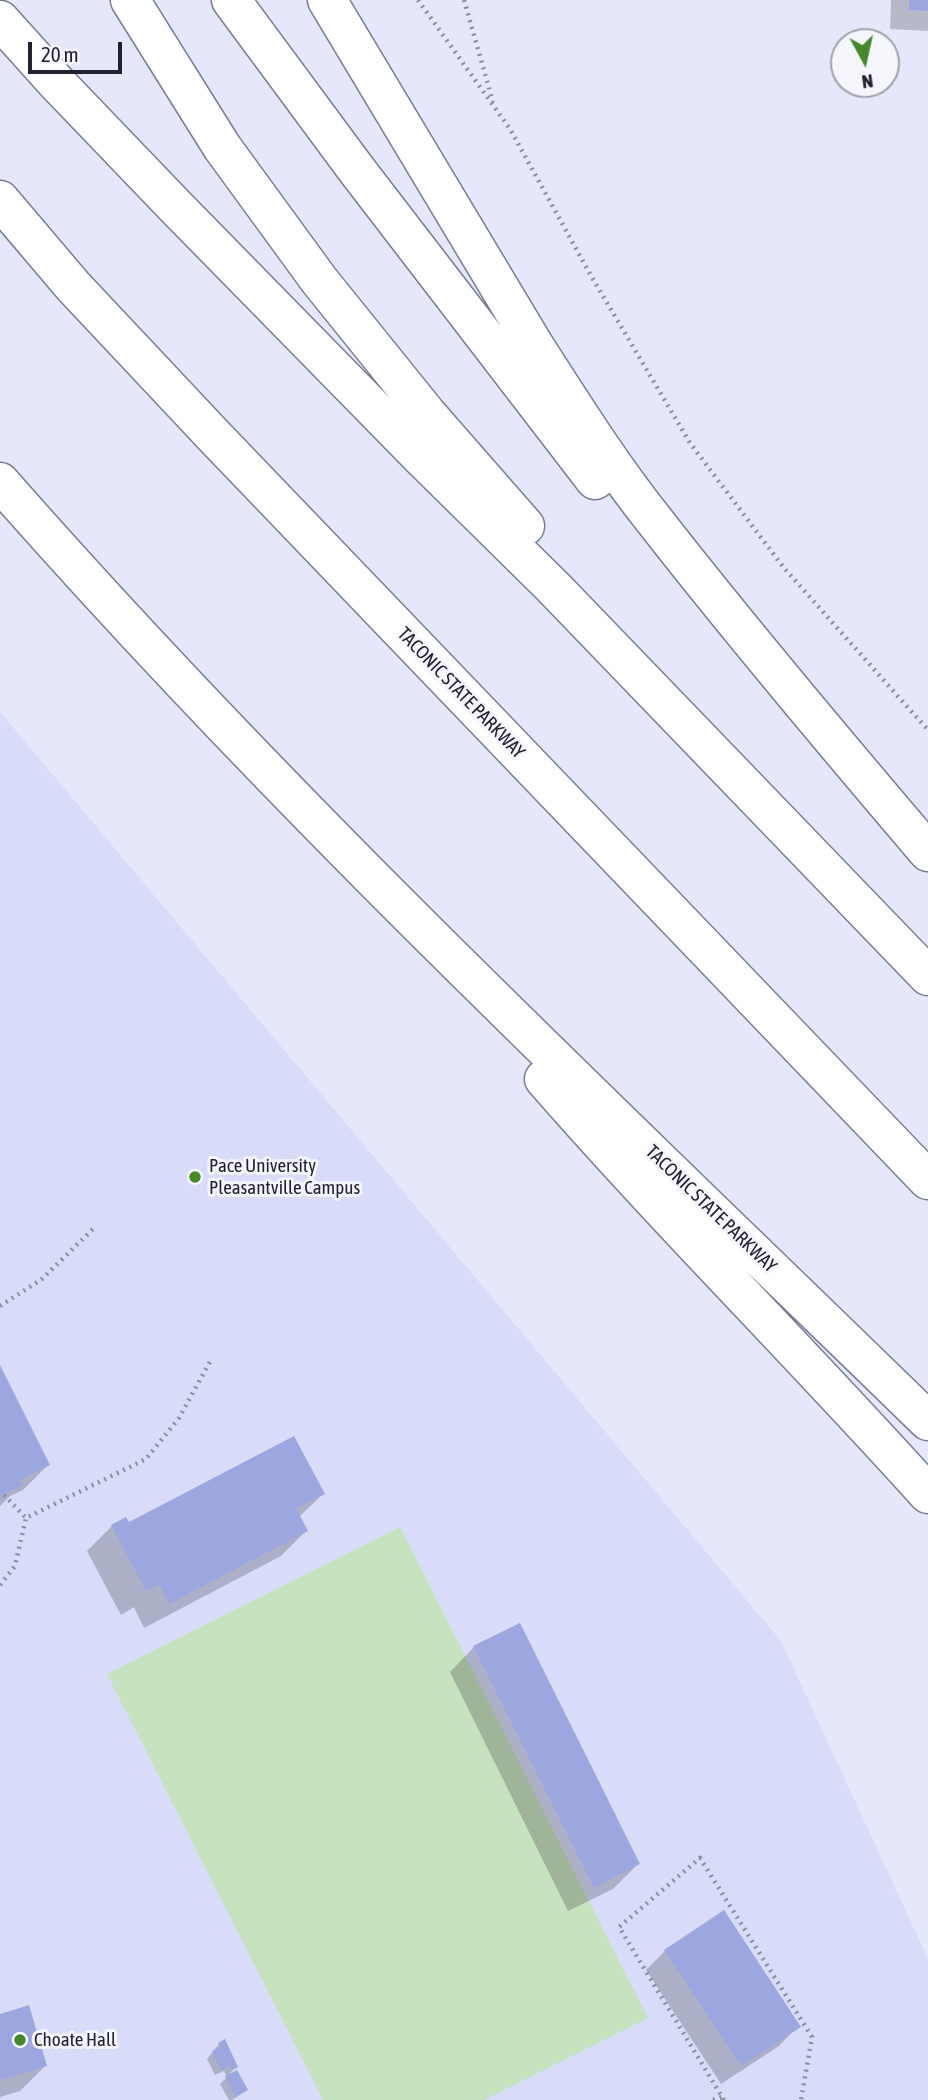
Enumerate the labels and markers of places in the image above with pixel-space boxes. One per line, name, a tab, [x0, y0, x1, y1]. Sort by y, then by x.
place label: Pace University Pleasantville Campus	[209, 1155, 360, 1199]
marker: Pace University Pleasantville Campus	[187, 1169, 203, 1185]
place label: Choate Hall	[34, 2029, 116, 2051]
marker: Choate Hall	[12, 2032, 28, 2048]

